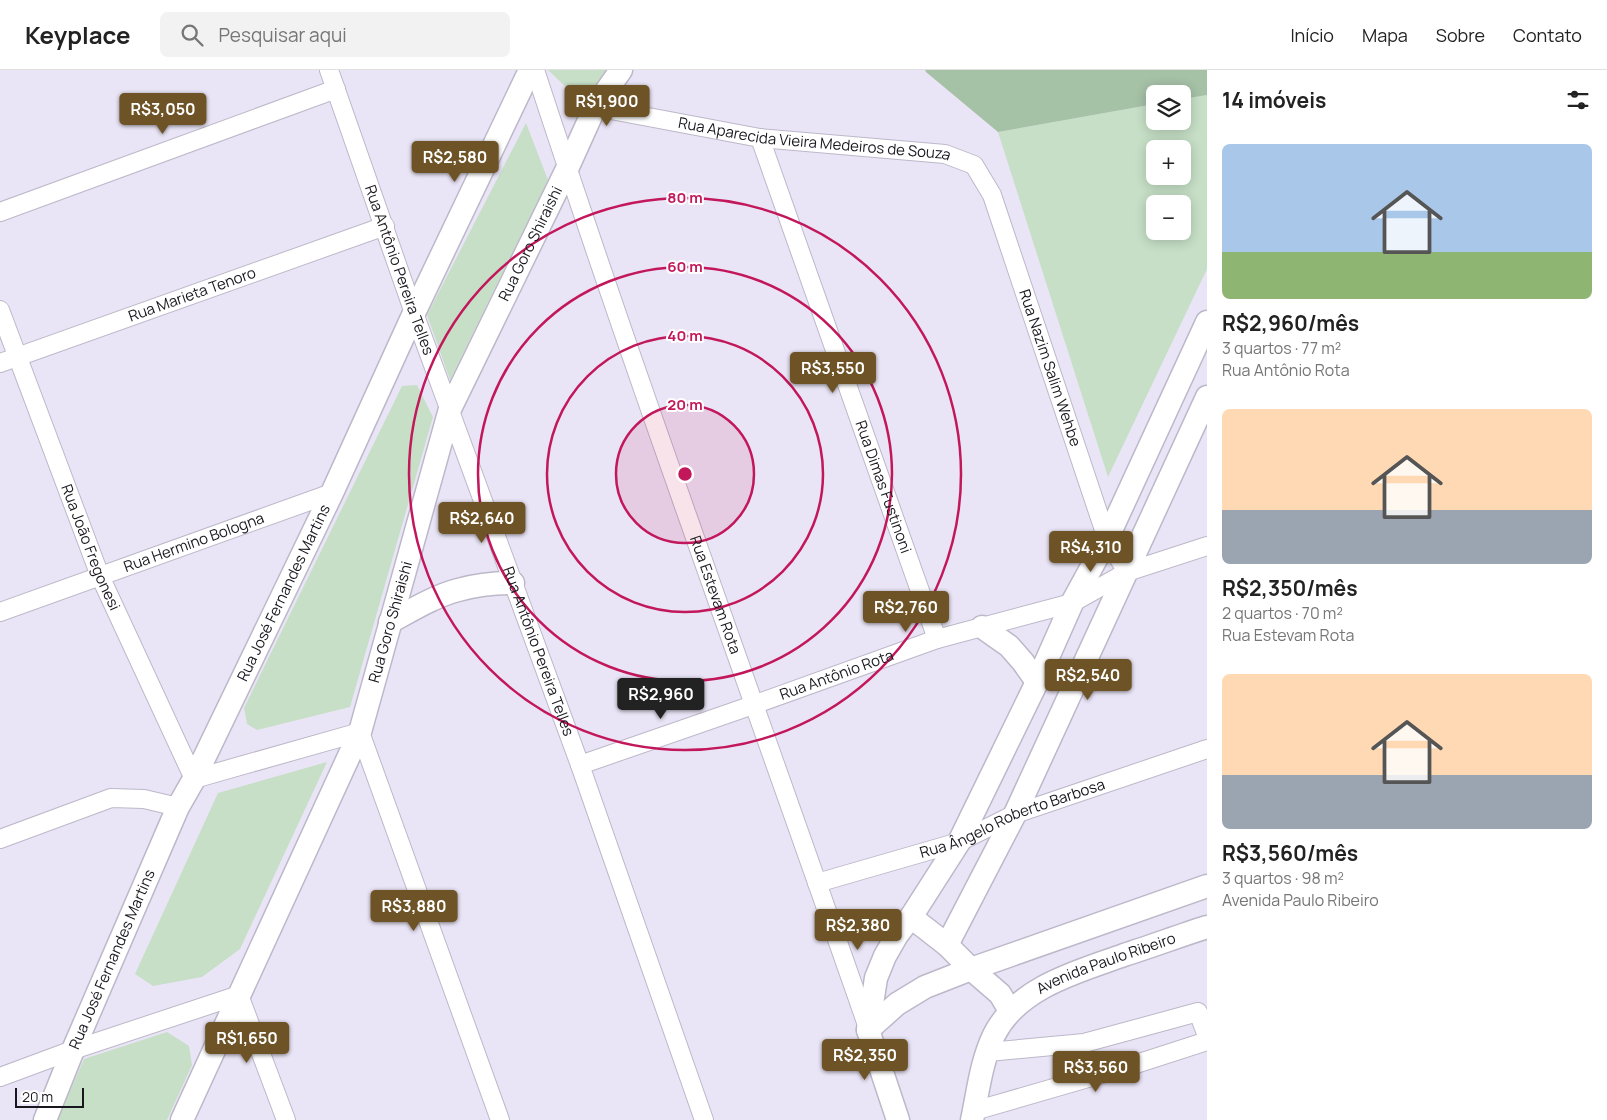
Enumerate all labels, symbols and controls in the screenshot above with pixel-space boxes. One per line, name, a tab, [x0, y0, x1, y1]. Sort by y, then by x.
search box	[160, 12, 510, 57]
text: Keyplace	[25, 18, 130, 51]
icon: search	[178, 21, 206, 49]
text: Pesquisar aqui	[218, 22, 347, 48]
text: Início	[1290, 23, 1334, 47]
text: Mapa	[1362, 23, 1408, 47]
text: Sobre	[1436, 23, 1485, 47]
text: Contato	[1513, 23, 1582, 47]
pin: R$1,900	[561, 85, 653, 127]
map controls	[1146, 85, 1191, 240]
button: layers	[1146, 85, 1191, 130]
text: 14 imóveis	[1222, 86, 1326, 114]
icon: filters	[1564, 86, 1592, 114]
text: R$1,900	[576, 90, 638, 112]
pin: R$3,050	[117, 92, 209, 135]
text: R$3,050	[130, 98, 196, 120]
street label: Rua Aparecida Vieira Medeiros de Souza	[676, 112, 954, 165]
pin: R$2,580	[409, 140, 501, 183]
button: +	[1146, 140, 1191, 185]
text: R$2,580	[423, 146, 487, 168]
icon: home	[1362, 177, 1452, 267]
street label: Rua Antônio Pereira Telles	[360, 182, 440, 358]
street label: Rua Goro Shiraishi	[493, 183, 567, 304]
text: 80 m	[667, 187, 703, 208]
button: −	[1146, 195, 1191, 240]
text: 60 m	[667, 256, 703, 277]
street label: Rua Marieta Tenoro	[125, 262, 259, 326]
street label: Rua Nazim Salim Wehbe	[1014, 287, 1086, 449]
text: R$2,960/mês	[1222, 309, 1359, 337]
text: 40 m	[667, 325, 703, 346]
text: 3 quartos · 77 m²	[1222, 337, 1341, 359]
pin: R$3,550	[787, 352, 879, 394]
text: R$3,550	[801, 357, 865, 379]
text: Rua Antônio Rota	[1222, 359, 1350, 381]
text: 20 m	[667, 394, 703, 415]
street label: Rua Dimas Fustinoni	[851, 418, 917, 556]
icon: home	[1362, 442, 1452, 532]
centre of rings	[676, 465, 694, 483]
street label: Rua João Fregonesi	[56, 481, 125, 614]
street label: Rua José Fernandes Martins	[232, 501, 335, 685]
pin: R$2,640	[436, 502, 528, 544]
street label: Rua Hermino Bologna	[121, 507, 267, 577]
text: R$2,640	[449, 507, 515, 529]
pin: R$4,310	[1045, 530, 1137, 573]
street label: Rua Estevam Rota	[685, 533, 746, 657]
text: R$4,310	[1060, 536, 1122, 558]
street label: Rua Goro Shiraishi	[363, 559, 417, 685]
street label: Rua Antônio Pereira Telles	[498, 564, 580, 739]
text: R$2,350/mês	[1222, 574, 1358, 602]
pin: R$2,760	[860, 590, 952, 633]
text: R$2,760	[874, 596, 938, 618]
text: 2 quartos · 70 m²	[1222, 602, 1343, 624]
text: Rua Estevam Rota	[1222, 624, 1354, 646]
street label: Rua Antônio Rota	[777, 644, 896, 705]
pin: R$2,540	[1042, 658, 1134, 701]
text: R$2,540	[1056, 664, 1120, 686]
pin: R$2,960	[615, 678, 707, 720]
text: R$2,960	[628, 683, 694, 705]
icon: home	[1362, 707, 1452, 797]
street label: Rua Ângelo Roberto Barbosa	[917, 773, 1107, 863]
text: R$3,560/mês	[1222, 839, 1358, 867]
street label: Rua José Fernandes Martins	[64, 866, 160, 1053]
text: 3 quartos · 98 m²	[1222, 867, 1344, 889]
text: Avenida Paulo Ribeiro	[1222, 889, 1379, 911]
pin: R$3,880	[368, 890, 460, 932]
text: R$3,880	[382, 895, 446, 917]
pin: R$2,380	[812, 908, 904, 951]
text: R$2,380	[826, 914, 890, 936]
street label: Avenida Paulo Ribeiro	[1032, 927, 1178, 999]
pin: R$1,650	[201, 1022, 293, 1064]
text: R$1,650	[216, 1027, 278, 1049]
pin: R$2,350	[819, 1038, 911, 1081]
text: R$2,350	[833, 1044, 897, 1066]
pin: R$3,560	[1050, 1050, 1142, 1093]
text: R$3,560	[1064, 1056, 1128, 1078]
scale bar	[15, 1085, 84, 1108]
text: 20 m	[22, 1087, 53, 1106]

